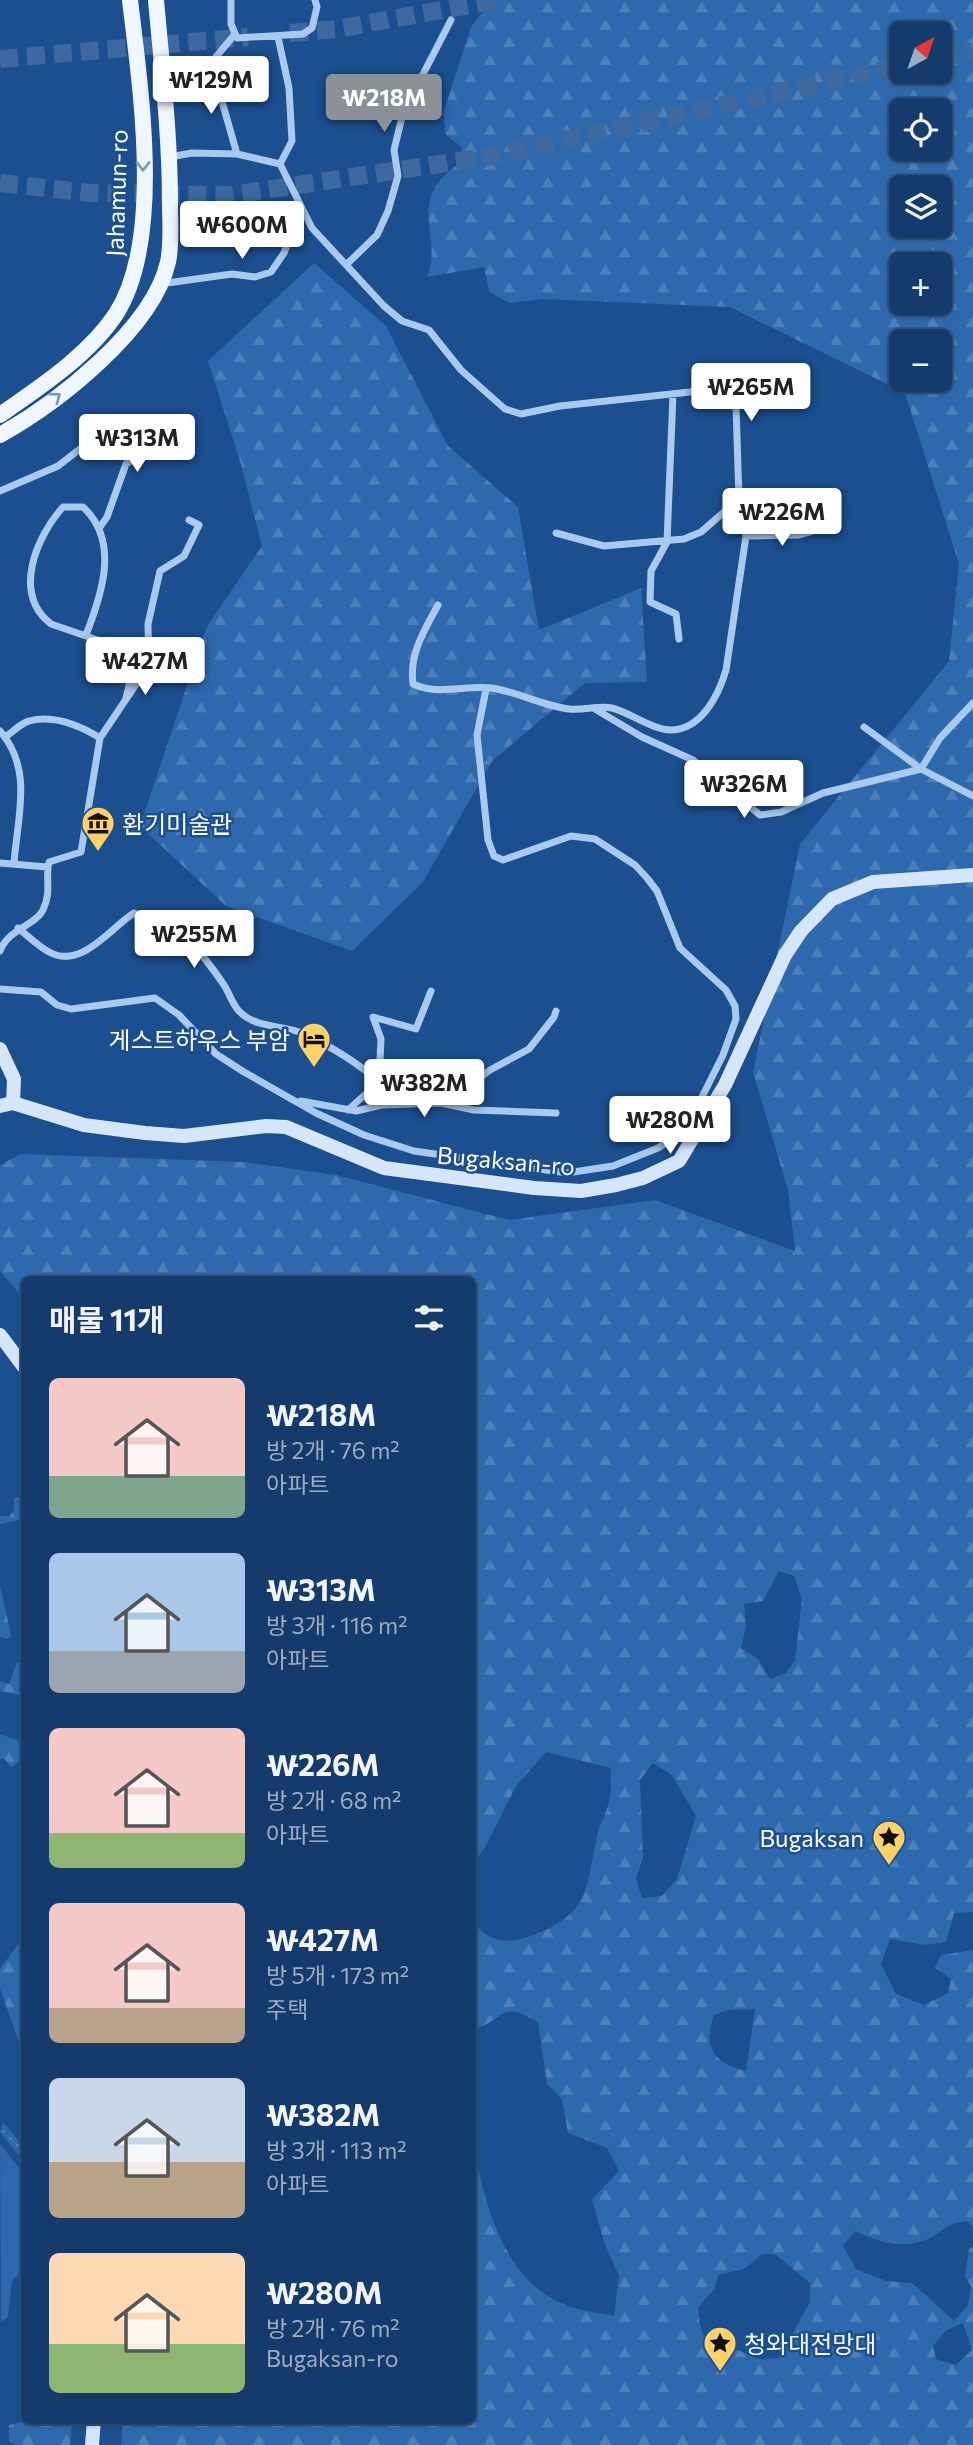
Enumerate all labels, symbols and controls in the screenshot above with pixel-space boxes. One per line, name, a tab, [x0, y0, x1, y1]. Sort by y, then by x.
north arrow	[889, 21, 952, 84]
map controls	[889, 21, 952, 392]
pin: ₩129M	[162, 57, 260, 116]
text: ₩129M	[169, 65, 253, 93]
pin: ₩218M	[335, 74, 433, 134]
text: ₩218M	[342, 83, 426, 111]
button: locate	[889, 98, 952, 161]
street label: Jahamun-ro	[99, 129, 133, 257]
one-way arrow	[135, 161, 151, 171]
button: layers	[889, 175, 952, 238]
pin: ₩600M	[193, 202, 291, 261]
text: ₩600M	[196, 210, 288, 238]
button: +	[889, 252, 952, 315]
button: −	[889, 329, 952, 392]
pin: ₩265M	[702, 364, 800, 423]
text: ₩265M	[707, 372, 795, 400]
one-way arrow	[48, 393, 61, 405]
pin: ₩313M	[88, 414, 186, 474]
text: ₩313M	[95, 423, 179, 451]
pin: ₩226M	[733, 489, 831, 548]
text: ₩226M	[739, 497, 825, 525]
pin: ₩427M	[96, 638, 194, 697]
text: ₩427M	[102, 646, 188, 674]
pin: ₩326M	[695, 760, 793, 820]
text: ₩326M	[700, 769, 788, 797]
museum icon: 환기미술관	[79, 804, 117, 853]
place label: 환기미술관	[122, 809, 232, 838]
pin: ₩255M	[145, 911, 243, 970]
text: ₩255M	[151, 919, 237, 947]
hotel icon: 게스트하우스 부암	[295, 1020, 333, 1069]
place label: 게스트하우스 부암	[109, 1025, 290, 1054]
pin: ₩382M	[375, 1060, 473, 1119]
text: ₩382M	[380, 1068, 468, 1096]
pin: ₩280M	[621, 1096, 719, 1156]
text: ₩280M	[625, 1105, 715, 1133]
street label: Bugaksan-ro	[436, 1140, 576, 1180]
icon: filters	[410, 1299, 448, 1337]
text: 매물 11개	[49, 1300, 165, 1337]
text: ₩218M	[266, 1395, 376, 1432]
icon: home	[105, 1406, 189, 1490]
text: 방 2개 · 76 m²	[266, 1436, 399, 1464]
text: 아파트	[266, 1470, 329, 1498]
text: ₩313M	[266, 1570, 376, 1607]
icon: home	[105, 1581, 189, 1665]
text: 방 3개 · 116 m²	[266, 1611, 407, 1639]
text: 아파트	[266, 1645, 329, 1673]
text: ₩226M	[266, 1745, 379, 1782]
icon: home	[105, 1756, 189, 1840]
text: 방 2개 · 68 m²	[266, 1786, 401, 1814]
place icon: Bugaksan	[870, 1818, 908, 1867]
text: 아파트	[266, 1820, 329, 1848]
place label: Bugaksan	[759, 1823, 864, 1852]
text: ₩427M	[266, 1920, 379, 1957]
icon: home	[105, 1931, 189, 2015]
text: 방 5개 · 173 m²	[266, 1961, 409, 1989]
text: 주택	[266, 1995, 308, 2023]
text: ₩382M	[266, 2095, 380, 2132]
icon: home	[105, 2106, 189, 2190]
text: 방 3개 · 113 m²	[266, 2136, 407, 2164]
text: 아파트	[266, 2170, 329, 2198]
text: ₩280M	[266, 2273, 382, 2310]
icon: home	[105, 2281, 189, 2365]
text: 방 2개 · 76 m²	[266, 2314, 399, 2342]
place icon: 청와대전망대	[701, 2324, 739, 2373]
place label: 청와대전망대	[744, 2329, 876, 2358]
text: Bugaksan-ro	[266, 2344, 398, 2372]

